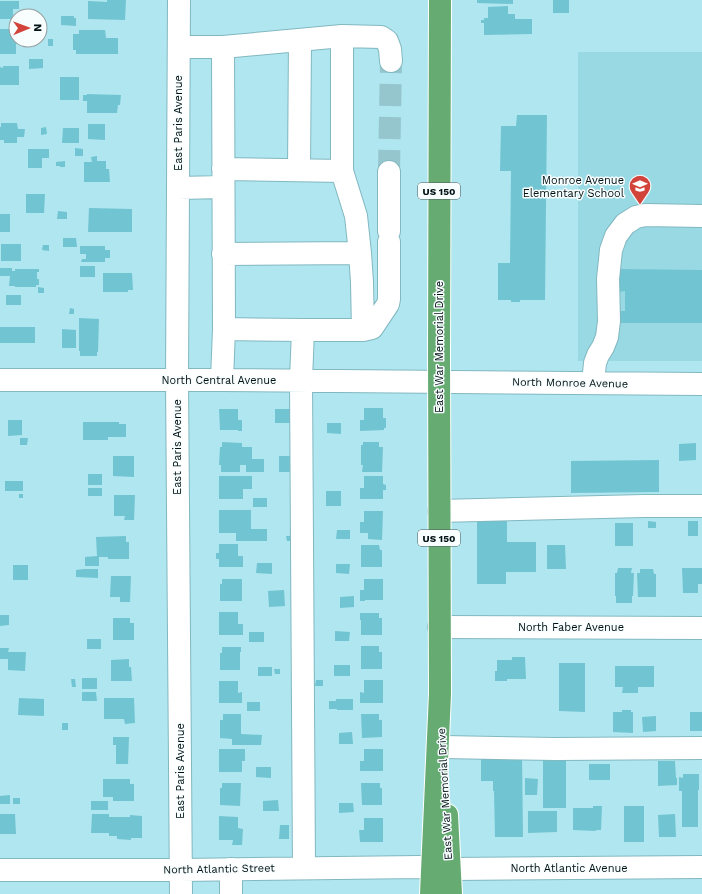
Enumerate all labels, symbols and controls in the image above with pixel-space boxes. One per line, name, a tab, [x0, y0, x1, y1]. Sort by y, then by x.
north arrow	[8, 8, 48, 48]
text: N	[31, 24, 44, 32]
street label: East Paris Avenue	[172, 75, 185, 171]
school or university icon: Monroe Avenue Elementary School	[627, 173, 653, 206]
place label: Monroe Avenue Elementary School	[523, 174, 625, 200]
road number: US 150	[418, 183, 460, 199]
street label: East War Memorial Drive	[433, 281, 446, 413]
street label: North Central Avenue	[162, 374, 276, 387]
street label: North Monroe Avenue	[512, 375, 628, 391]
street label: East Paris Avenue	[171, 399, 184, 495]
road number: US 150	[418, 530, 460, 546]
street label: North Faber Avenue	[518, 621, 624, 634]
street label: East Paris Avenue	[174, 723, 187, 819]
street label: East War Memorial Drive	[435, 728, 455, 860]
street label: North Atlantic Street	[163, 862, 275, 876]
street label: North Atlantic Avenue	[510, 862, 628, 875]

